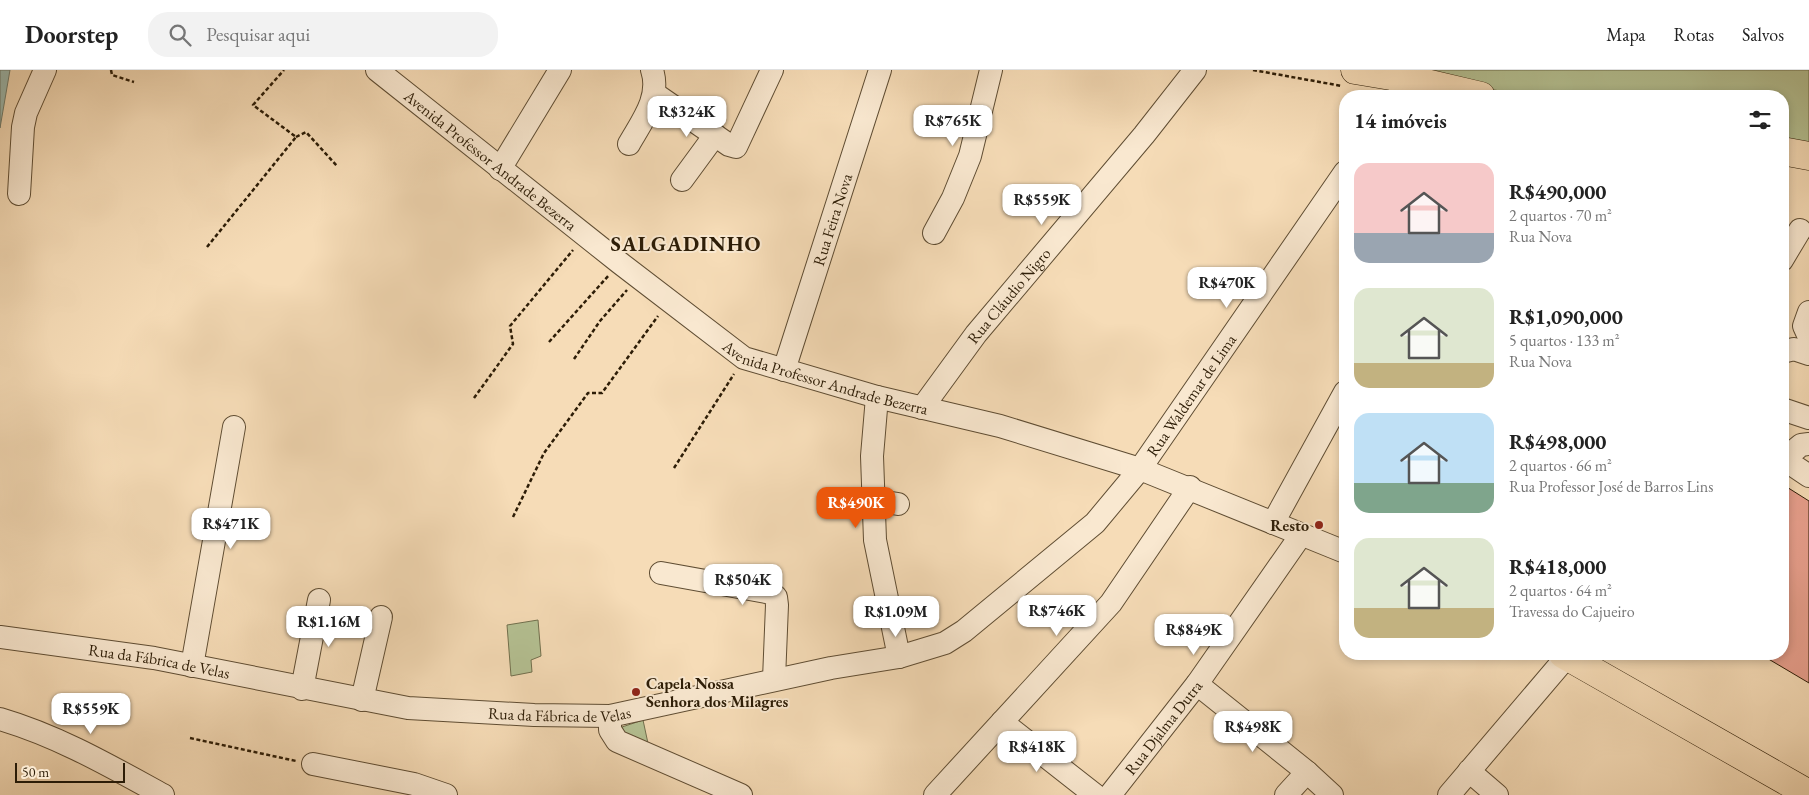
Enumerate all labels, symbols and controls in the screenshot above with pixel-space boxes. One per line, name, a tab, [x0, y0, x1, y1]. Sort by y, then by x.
search box	[148, 12, 498, 57]
text: Doorstep	[25, 19, 118, 50]
icon: search	[166, 21, 194, 49]
text: Pesquisar aqui	[206, 22, 310, 47]
text: Mapa	[1606, 23, 1646, 46]
text: Rotas	[1674, 23, 1714, 46]
text: Salvos	[1742, 23, 1784, 46]
street label: Avenida Professor Andrade Bezerra	[399, 85, 581, 236]
pin: R$324K	[646, 96, 728, 138]
text: R$324K	[658, 101, 716, 122]
pin: R$765K	[912, 104, 994, 147]
icon: filters	[1746, 106, 1774, 134]
text: 14 imóveis	[1354, 107, 1447, 134]
text: R$765K	[924, 110, 982, 131]
street label: Rua Feira Nova	[808, 170, 857, 269]
text: R$490,000	[1509, 178, 1606, 205]
icon: home	[1394, 183, 1454, 243]
pin: R$559K	[1001, 184, 1083, 226]
text: R$559K	[1013, 189, 1071, 210]
text: 2 quartos · 70 m²	[1509, 205, 1612, 226]
text: Rua Nova	[1509, 226, 1572, 247]
district label: SALGADINHO	[610, 230, 762, 257]
street label: Rua Cláudio Nigro	[962, 243, 1056, 348]
pin: R$470K	[1186, 266, 1268, 309]
text: R$470K	[1198, 272, 1256, 293]
text: R$1,090,000	[1509, 303, 1623, 330]
icon: home	[1394, 308, 1454, 368]
street label: Rua Waldemar de Lima	[1142, 330, 1241, 461]
text: 5 quartos · 133 m²	[1509, 330, 1620, 351]
street label: Avenida Professor Andrade Bezerra	[718, 335, 931, 420]
text: Rua Nova	[1509, 351, 1572, 372]
text: R$498,000	[1509, 428, 1606, 455]
icon: home	[1394, 433, 1454, 493]
text: 2 quartos · 66 m²	[1509, 455, 1612, 476]
text: Rua Professor José de Barros Lins	[1509, 476, 1713, 497]
pin: R$490K	[815, 486, 897, 529]
text: R$490K	[827, 492, 885, 513]
pin: R$471K	[190, 508, 272, 550]
text: R$471K	[202, 513, 260, 534]
place label: Resto	[1270, 515, 1309, 536]
marker: Resto	[1313, 519, 1325, 531]
text: R$418,000	[1509, 553, 1606, 580]
icon: home	[1394, 558, 1454, 618]
pin: R$504K	[702, 564, 784, 606]
text: R$504K	[714, 569, 772, 590]
text: 2 quartos · 64 m²	[1509, 580, 1612, 601]
pin: R$746K	[1016, 594, 1098, 637]
pin: R$1.09M	[850, 596, 942, 638]
text: R$746K	[1028, 600, 1086, 621]
text: R$1.09M	[864, 601, 928, 622]
text: Travessa do Cajueiro	[1509, 601, 1635, 622]
pin: R$1.16M	[283, 606, 375, 648]
text: R$1.16M	[297, 611, 361, 632]
pin: R$849K	[1153, 614, 1235, 656]
text: R$849K	[1165, 619, 1223, 640]
street label: Rua da Fábrica de Velas	[87, 639, 232, 684]
place label: Capela Nossa Senhora dos Milagres	[646, 673, 788, 712]
street label: Rua Djalma Dutra	[1120, 676, 1207, 779]
marker: Capela Nossa Senhora dos Milagres	[630, 686, 642, 698]
pin: R$559K	[50, 692, 132, 735]
text: R$559K	[62, 698, 120, 719]
street label: Rua da Fábrica de Velas	[487, 702, 633, 727]
pin: R$498K	[1212, 710, 1294, 753]
text: R$498K	[1224, 716, 1282, 737]
pin: R$418K	[996, 730, 1078, 773]
text: R$418K	[1008, 736, 1066, 757]
scale bar	[15, 760, 125, 783]
text: 50 m	[22, 763, 49, 781]

